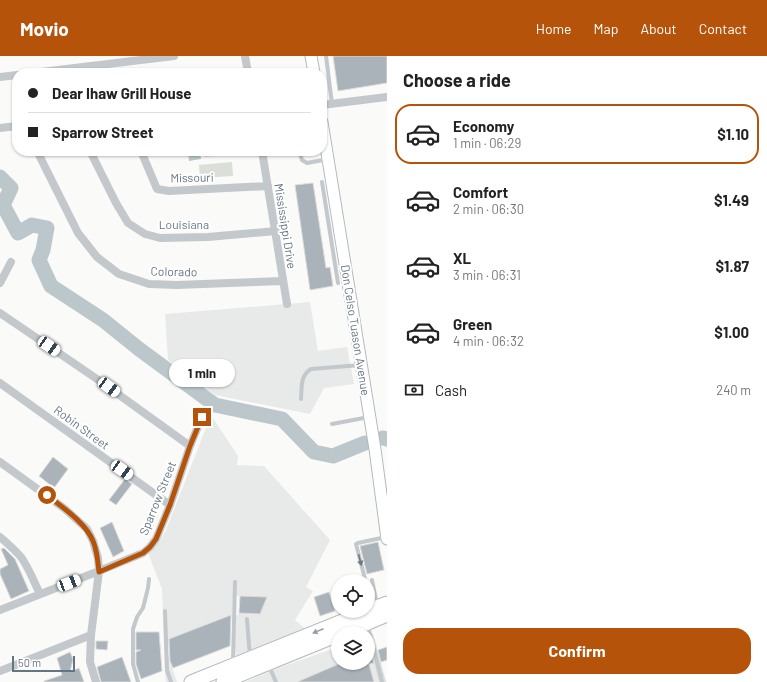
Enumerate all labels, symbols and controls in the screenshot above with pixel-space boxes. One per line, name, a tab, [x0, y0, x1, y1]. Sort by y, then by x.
text: Movio	[20, 17, 69, 40]
text: Home	[536, 20, 572, 37]
text: Map	[594, 20, 618, 37]
text: About	[640, 20, 677, 37]
text: Contact	[699, 20, 747, 37]
text: Choose a ride	[403, 69, 511, 91]
text: Dear Ihaw Grill House	[52, 84, 191, 102]
icon: car	[405, 116, 441, 152]
text: Economy	[453, 117, 514, 135]
text: Sparrow Street	[52, 123, 153, 141]
text: $1.10	[717, 125, 749, 143]
text: 1 min · 06:29	[453, 135, 521, 151]
street label: Missouri	[170, 170, 214, 184]
street label: Mississippi Drive	[272, 182, 300, 270]
icon: car	[405, 182, 441, 218]
text: Comfort	[453, 183, 508, 201]
text: $1.49	[714, 191, 749, 209]
text: 2 min · 06:30	[453, 201, 524, 217]
street label: Louisiana	[159, 217, 209, 231]
icon: car	[405, 248, 441, 284]
text: XL	[453, 249, 471, 267]
text: $1.87	[716, 257, 749, 275]
street label: Colorado	[151, 264, 197, 278]
street label: Don Celso Tuason Avenue	[339, 264, 373, 396]
text: 3 min · 06:31	[453, 267, 521, 283]
icon: car	[405, 314, 441, 350]
text: Green	[453, 315, 492, 333]
text: $1.00	[714, 323, 749, 341]
text: 4 min · 06:32	[453, 333, 524, 349]
car	[36, 334, 62, 358]
callout: 1 min	[169, 359, 235, 387]
text: 1 min	[188, 365, 216, 381]
car	[96, 375, 122, 399]
icon: cash	[403, 379, 425, 401]
text: Cash	[435, 381, 467, 399]
text: 240 m	[716, 382, 751, 398]
street label: Robin Street	[52, 402, 112, 452]
route end	[193, 408, 211, 426]
car	[109, 458, 135, 482]
street label: Sparrow Street	[136, 459, 178, 537]
route start	[38, 486, 56, 504]
one-way arrow	[357, 554, 363, 566]
car	[56, 573, 82, 593]
map controls	[331, 574, 375, 670]
button: locate	[331, 574, 375, 618]
button: layers	[331, 626, 375, 670]
one-way arrow	[311, 628, 323, 634]
button: Confirm	[403, 628, 751, 674]
scale bar	[12, 654, 75, 673]
text: 50 m	[18, 656, 41, 669]

